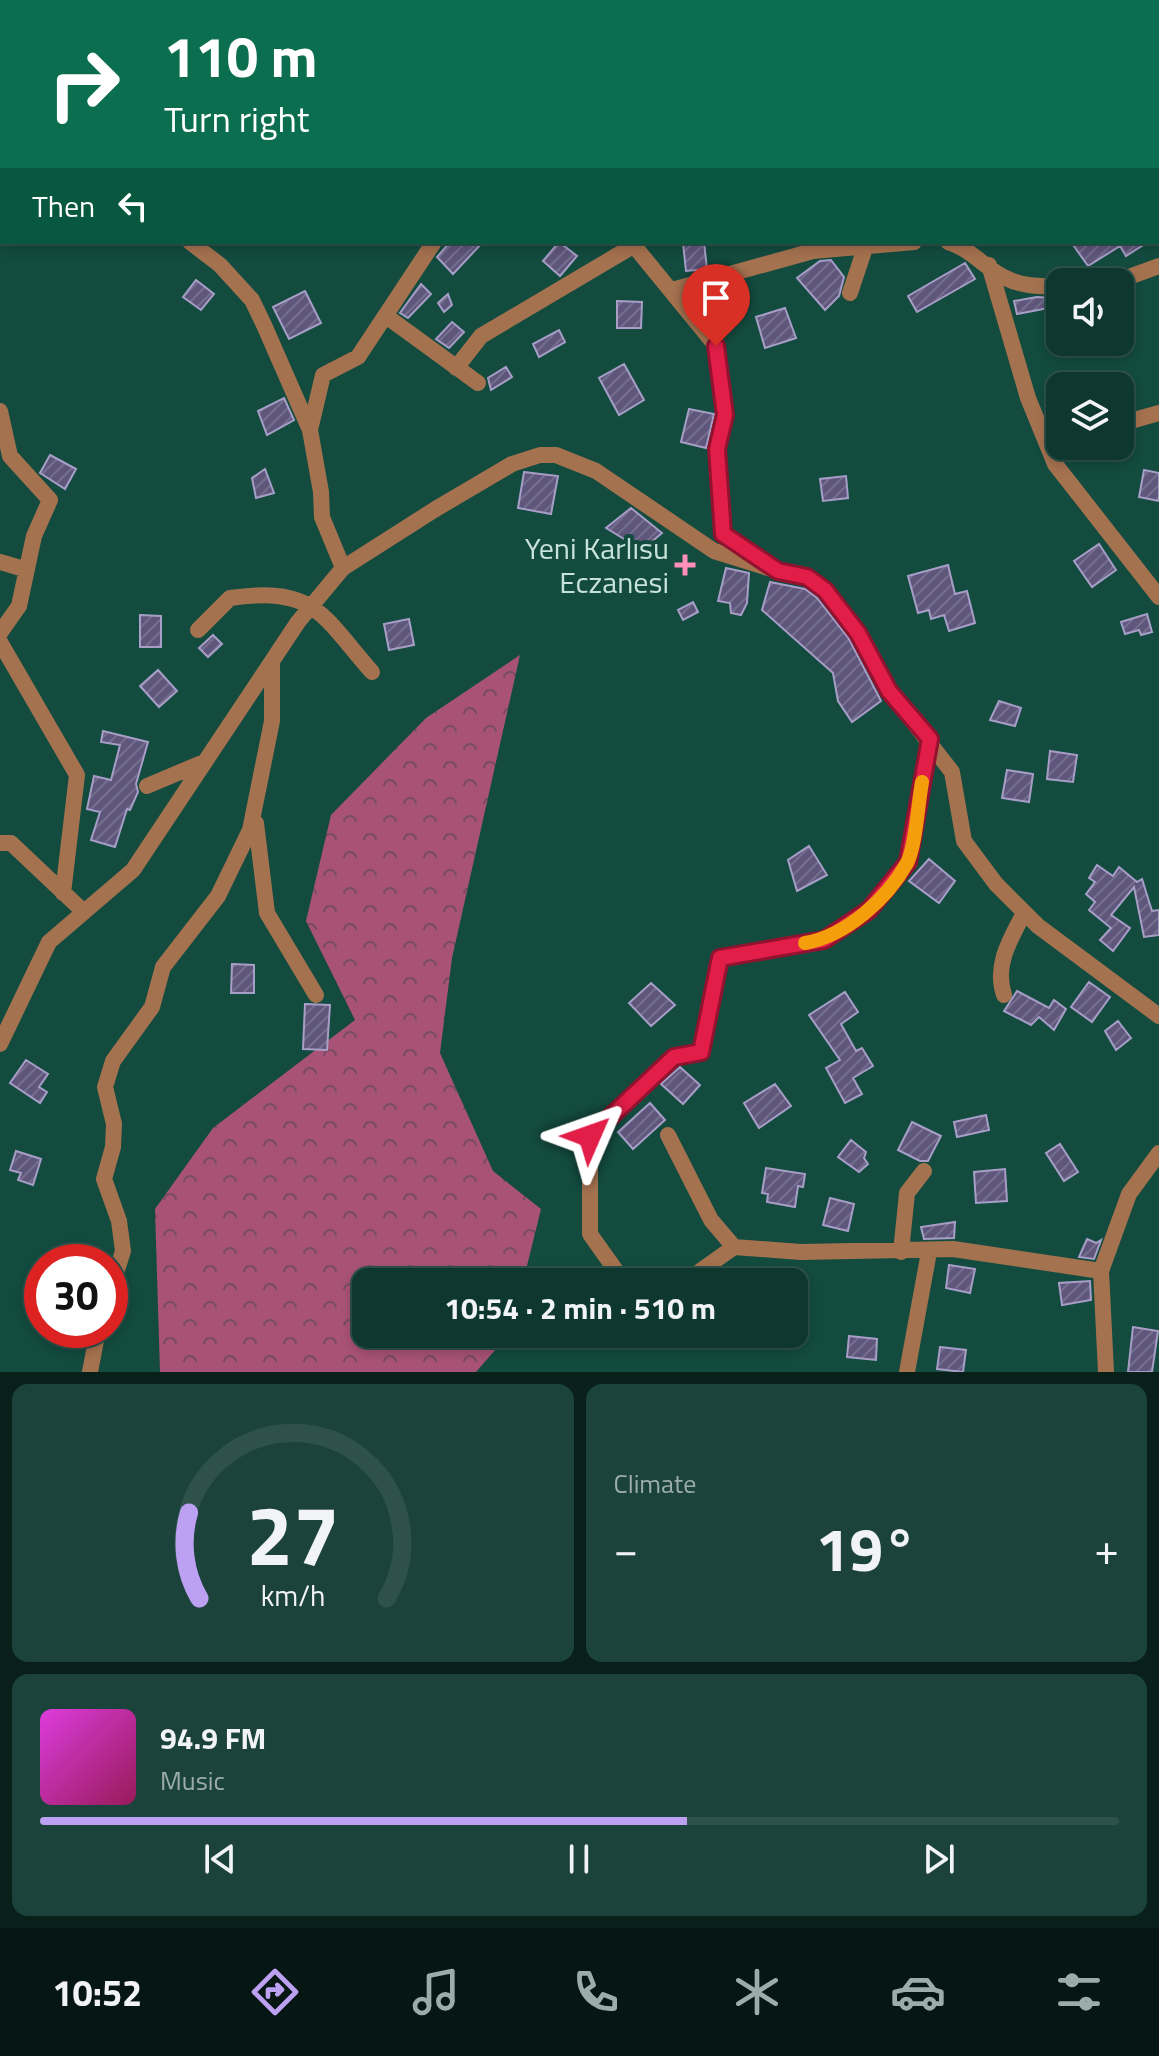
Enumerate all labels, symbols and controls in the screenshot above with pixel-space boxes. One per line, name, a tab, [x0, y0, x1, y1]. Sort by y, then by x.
text: 110 m	[164, 14, 317, 99]
icon: right	[32, 32, 136, 136]
text: Turn right	[164, 91, 309, 146]
text: Then	[32, 183, 95, 229]
icon: left	[111, 184, 155, 228]
pin	[682, 264, 750, 346]
map controls	[1046, 268, 1134, 460]
button: sound	[1046, 268, 1134, 356]
icon: arrive	[694, 276, 738, 320]
button: layers	[1046, 372, 1134, 460]
place label: Yeni Karlısu Eczanesi	[525, 525, 669, 605]
marker: Yeni Karlısu Eczanesi	[676, 556, 694, 574]
position arrow	[548, 1094, 632, 1178]
speed limit sign: 30	[24, 1244, 128, 1348]
text: 10:54 · 2 min · 510 m	[444, 1285, 716, 1331]
text: Climate	[614, 1464, 696, 1503]
text: 27	[246, 1471, 339, 1597]
text: 19°	[816, 1503, 917, 1594]
text: −	[614, 1515, 638, 1582]
text: +	[1094, 1515, 1119, 1582]
text: km/h	[260, 1574, 325, 1617]
text: 94.9 FM	[160, 1715, 266, 1761]
text: Music	[160, 1761, 225, 1800]
icon: previous	[198, 1837, 242, 1881]
icon: pause	[557, 1837, 601, 1881]
icon: next	[917, 1837, 961, 1881]
icon: directions	[247, 1964, 303, 2020]
icon: music	[408, 1964, 464, 2020]
icon: phone	[568, 1964, 624, 2020]
icon: climate	[729, 1964, 785, 2020]
icon: car	[890, 1964, 946, 2020]
icon: filters	[1051, 1964, 1107, 2020]
text: 10:52	[52, 1965, 142, 2020]

